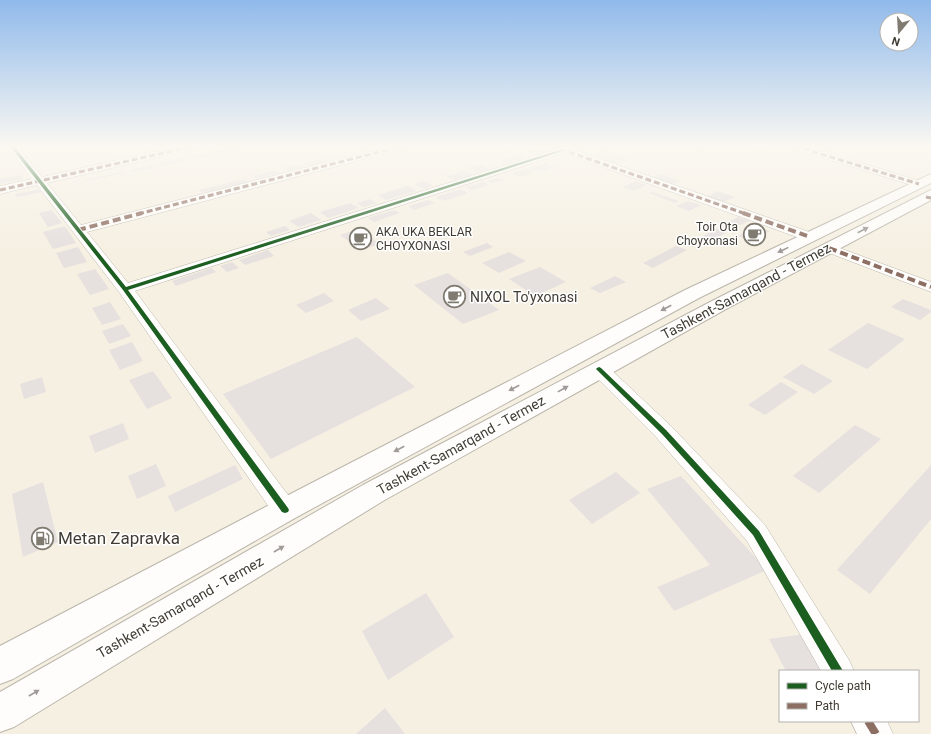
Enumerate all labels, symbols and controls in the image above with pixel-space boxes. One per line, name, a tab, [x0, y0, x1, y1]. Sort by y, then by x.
north arrow	[879, 12, 919, 52]
text: N	[890, 34, 902, 48]
place label: Toir Ota Choyxonasi	[676, 220, 738, 248]
cafe icon: Toir Ota Choyxonasi	[741, 221, 767, 247]
place label: AKA UKA BEKLAR CHOYXONASI	[376, 225, 473, 253]
cafe icon: AKA UKA BEKLAR CHOYXONASI	[347, 226, 373, 252]
one-way arrow	[857, 227, 869, 233]
street label: Tashkent-Samarqand - Termez	[659, 239, 833, 343]
one-way arrow	[777, 247, 788, 253]
cafe icon: NIXOL To'yxonasi	[442, 284, 468, 310]
place label: NIXOL To'yxonasi	[470, 289, 577, 305]
one-way arrow	[660, 304, 672, 311]
one-way arrow	[508, 385, 520, 392]
one-way arrow	[557, 386, 568, 393]
street label: Tashkent-Samarqand - Termez	[374, 392, 548, 498]
one-way arrow	[394, 446, 405, 453]
fuel station icon: Metan Zapravka	[30, 525, 56, 551]
place label: Metan Zapravka	[58, 528, 180, 548]
one-way arrow	[273, 546, 284, 553]
street label: Tashkent-Samarqand - Termez	[94, 553, 266, 661]
legend	[779, 670, 919, 722]
text: Cycle path	[815, 679, 871, 693]
one-way arrow	[28, 689, 40, 696]
text: Path	[815, 699, 840, 713]

